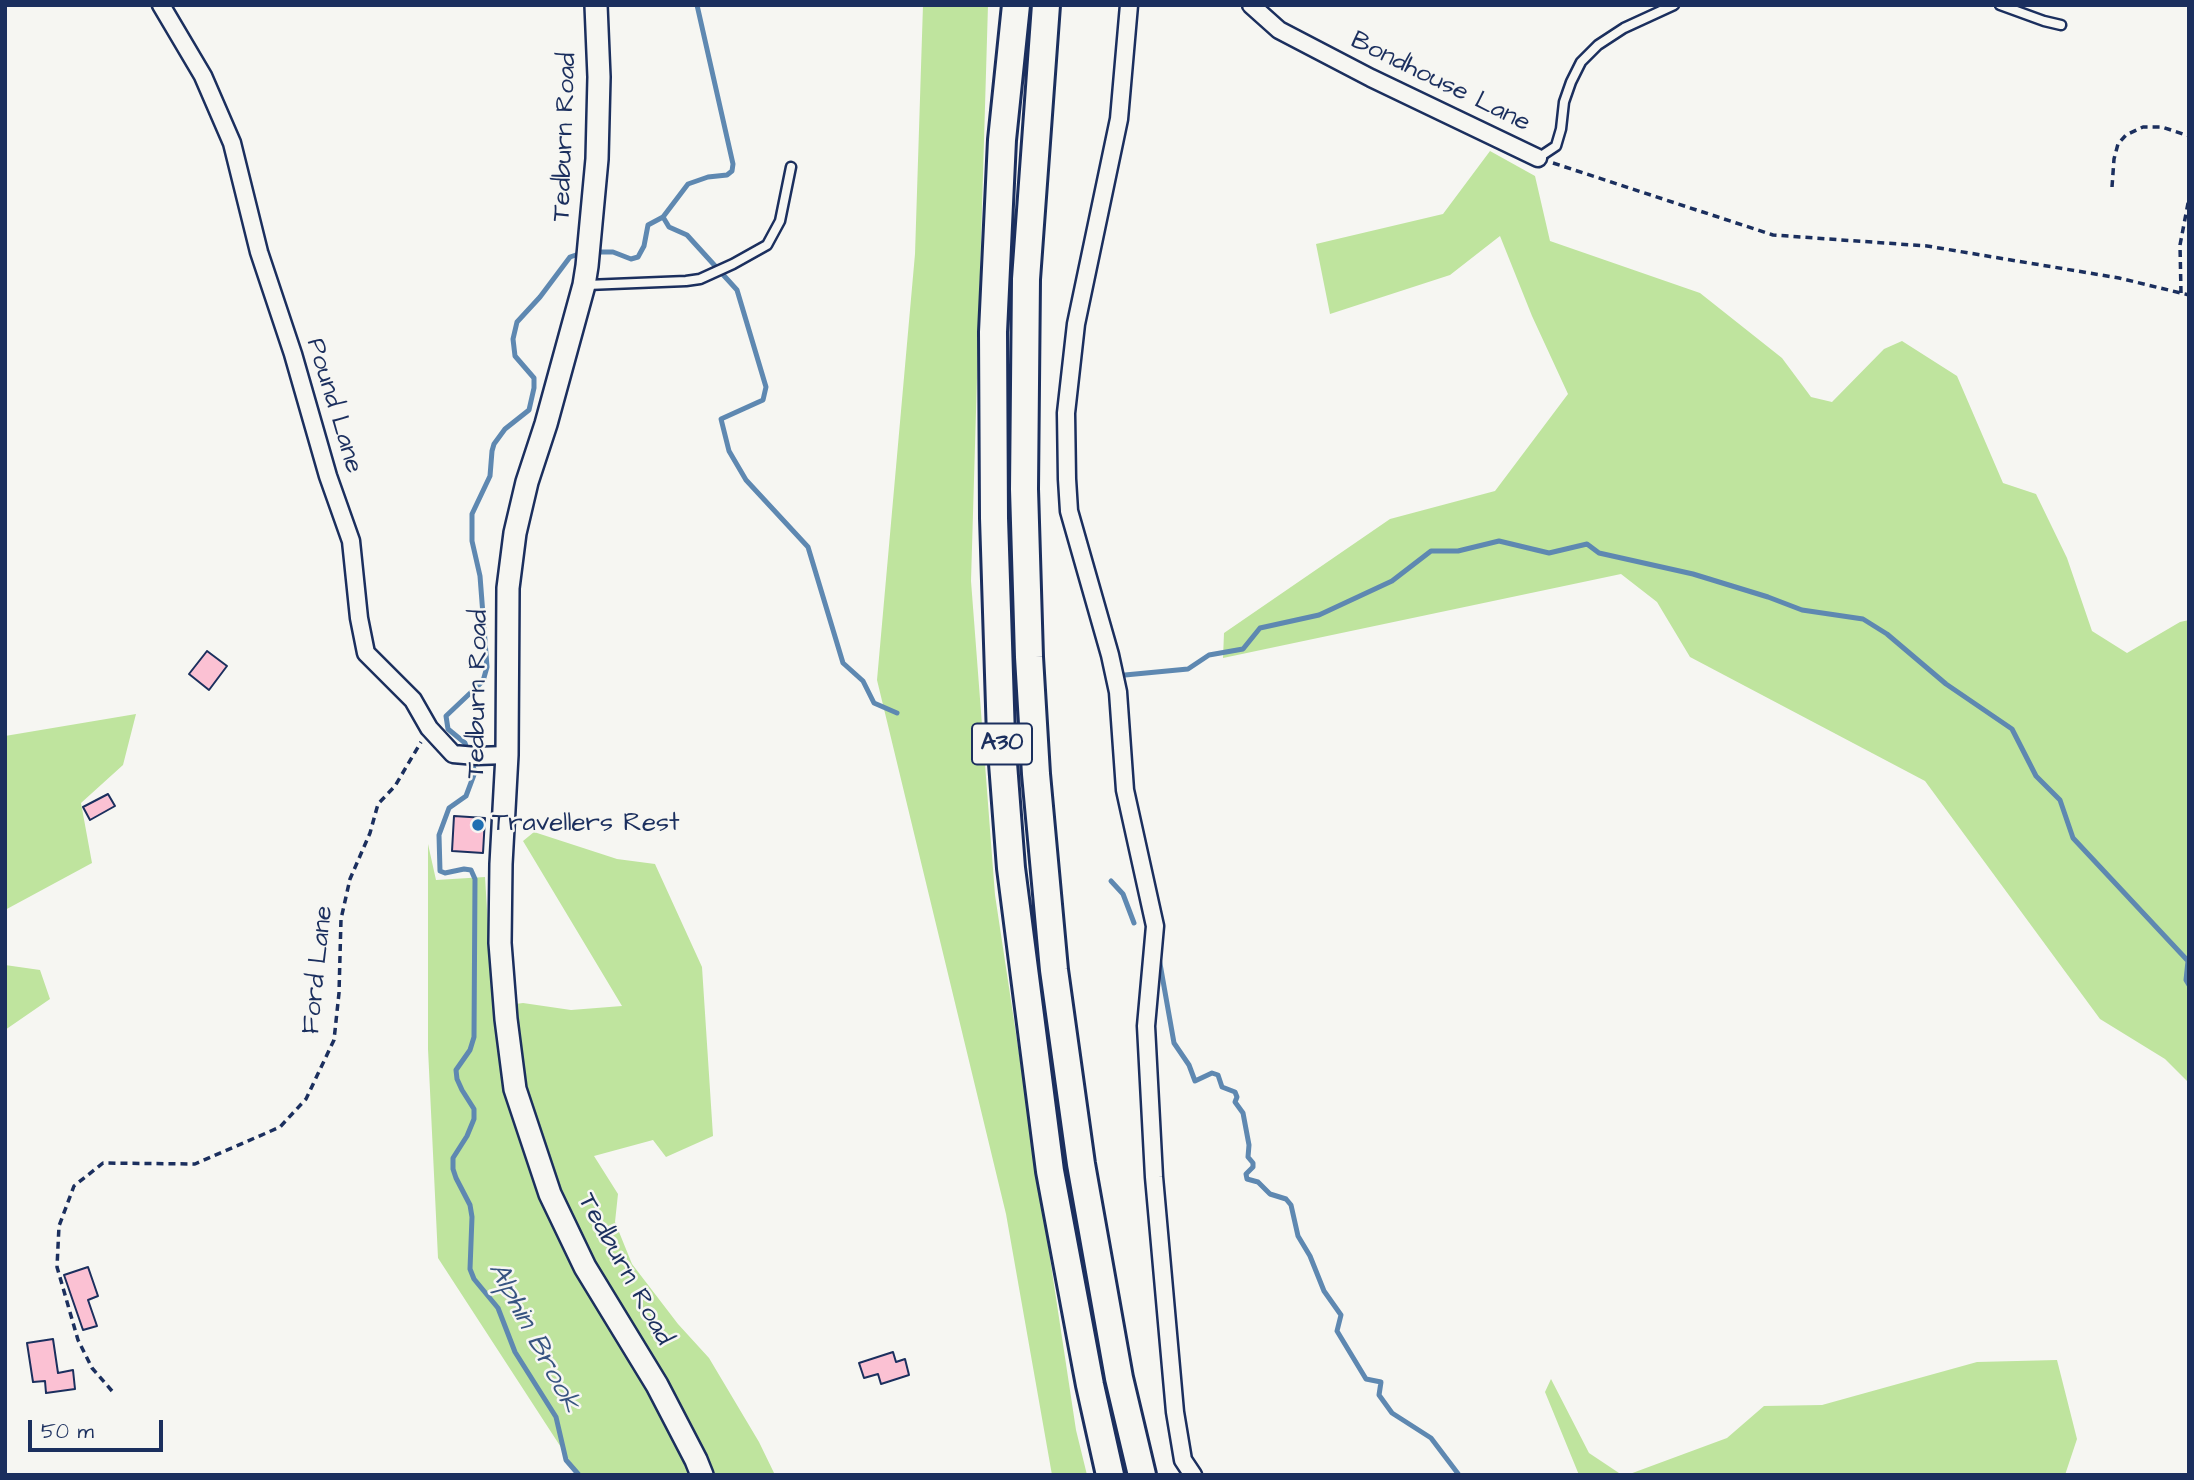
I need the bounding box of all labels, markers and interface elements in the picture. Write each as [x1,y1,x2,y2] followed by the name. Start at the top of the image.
[1345,26,1535,140] street label: Bondhouse Lane
[547,52,585,222] street label: Tedburn Road
[298,335,368,477] street label: Pound Lane
[462,609,496,779] street label: Tedburn Road
[972,724,1032,764] road number: A30
[492,809,680,841] place label: Travellers Rest
[470,817,486,833] marker: Travellers Rest
[297,904,341,1036] street label: Ford Lane
[569,1189,679,1351] street label: Tedburn Road
[479,1257,587,1419] water label: Alphin Brook
[32,1406,166,1450] scale bar
[41,1417,94,1446] text: 50 m

